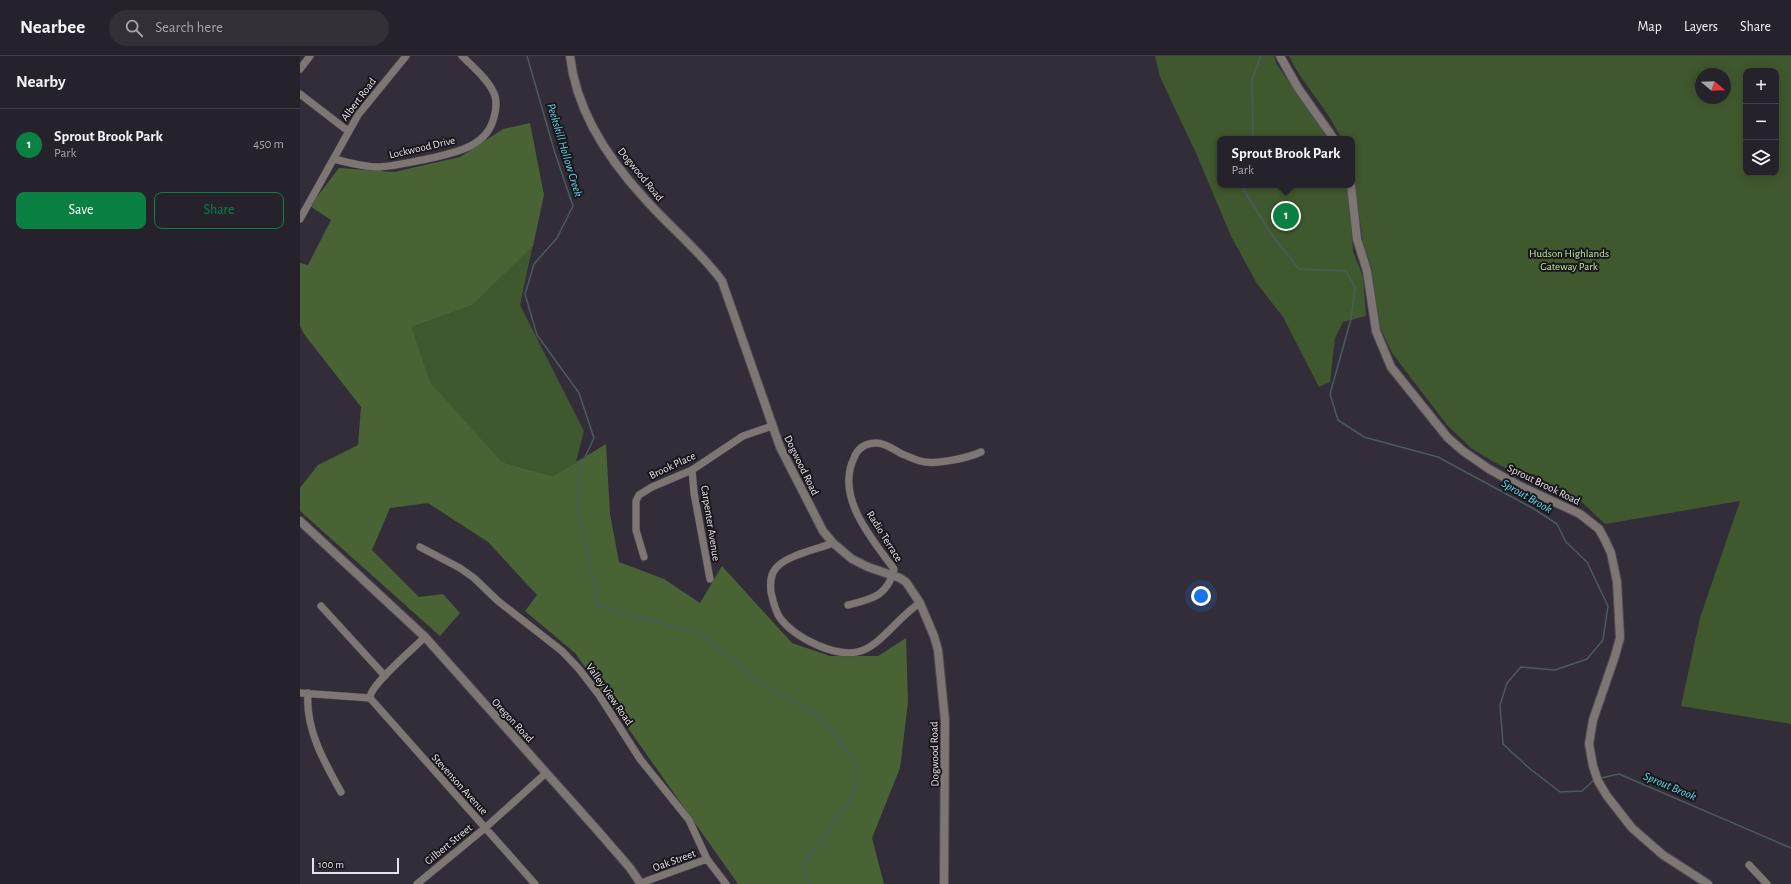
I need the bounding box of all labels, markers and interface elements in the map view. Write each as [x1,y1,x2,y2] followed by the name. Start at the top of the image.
[109,10,389,46] search box
[123,17,145,39] icon: search
[20,18,85,37] text: Nearbee
[155,20,223,35] text: Search here
[1637,20,1662,34] text: Map
[1684,20,1718,34] text: Layers
[1740,20,1771,34] text: Share
[1695,68,1731,104] north arrow
[1743,68,1779,176] map controls
[1743,68,1779,104] button: +
[16,73,66,90] text: Nearby
[339,76,378,123] street label: Albert Road
[545,102,585,199] water label: Peekskill Hollow Creek
[1743,104,1779,140] button: −
[54,129,163,144] text: Sprout Brook Park
[388,135,456,160] street label: Lockwood Drive
[1217,136,1355,188] popup
[27,138,31,151] text: 1
[253,138,284,151] text: 450 m
[1743,140,1779,176] button: layers
[616,145,666,203] street label: Dogwood Road
[1232,146,1340,161] text: Sprout Brook Park
[54,147,76,160] text: Park
[1232,164,1254,177] text: Park
[16,192,146,229] button: Save
[154,192,284,229] button: Share
[1273,201,1299,231] pin: 1
[1529,248,1609,272] park label: Hudson Highlands Gateway Park
[782,433,821,497] street label: Dogwood Road
[647,450,697,481] street label: Brook Place
[1505,461,1583,507] street label: Sprout Brook Road
[1499,476,1555,516] water label: Sprout Brook
[699,484,722,562] street label: Carpenter Avenue
[865,509,905,564] street label: Radio Terrace
[1191,586,1211,606] your location
[584,661,635,727] street label: Valley View Road
[490,696,536,745] street label: Oregon Road
[928,721,941,787] street label: Dogwood Road
[430,752,490,817] street label: Stevenson Avenue
[1641,770,1699,804] water label: Sprout Brook
[423,822,474,867] street label: Gilbert Street
[651,847,698,873] street label: Oak Street
[312,856,399,875] scale bar
[318,859,344,870] text: 100 m

